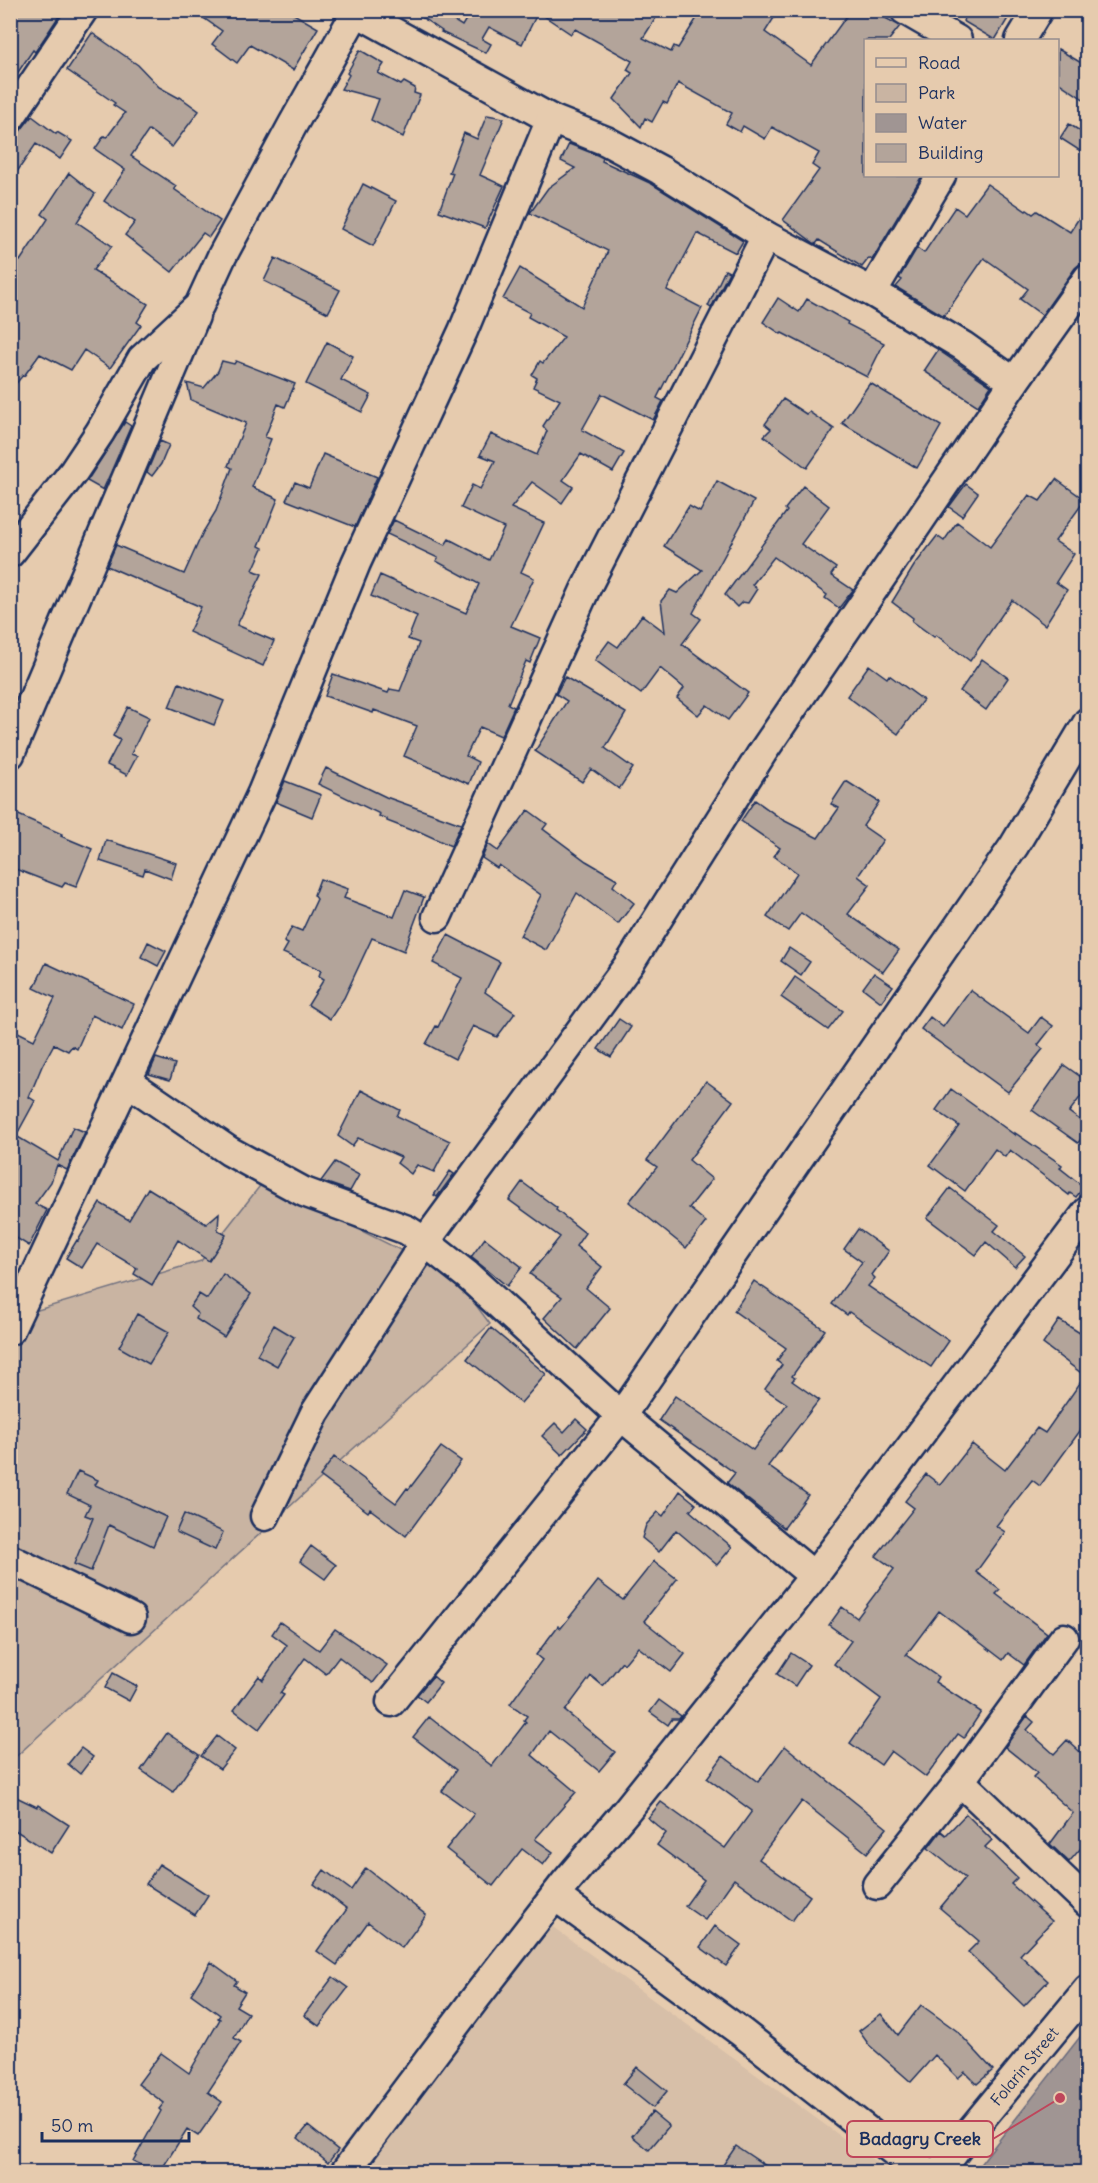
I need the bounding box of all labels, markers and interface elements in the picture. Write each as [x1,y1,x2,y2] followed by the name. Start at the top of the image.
[864,39,1059,177] legend
[918,51,961,74] text: Road
[918,81,955,104] text: Park
[918,111,968,134] text: Water
[918,141,983,164] text: Building
[986,2022,1063,2109] street label: Folarin Street
[42,2105,189,2143] scale bar
[51,2114,93,2137] text: 50 m
[847,2121,993,2157] callout: Badagry Creek
[859,2127,981,2150] text: Badagry Creek

